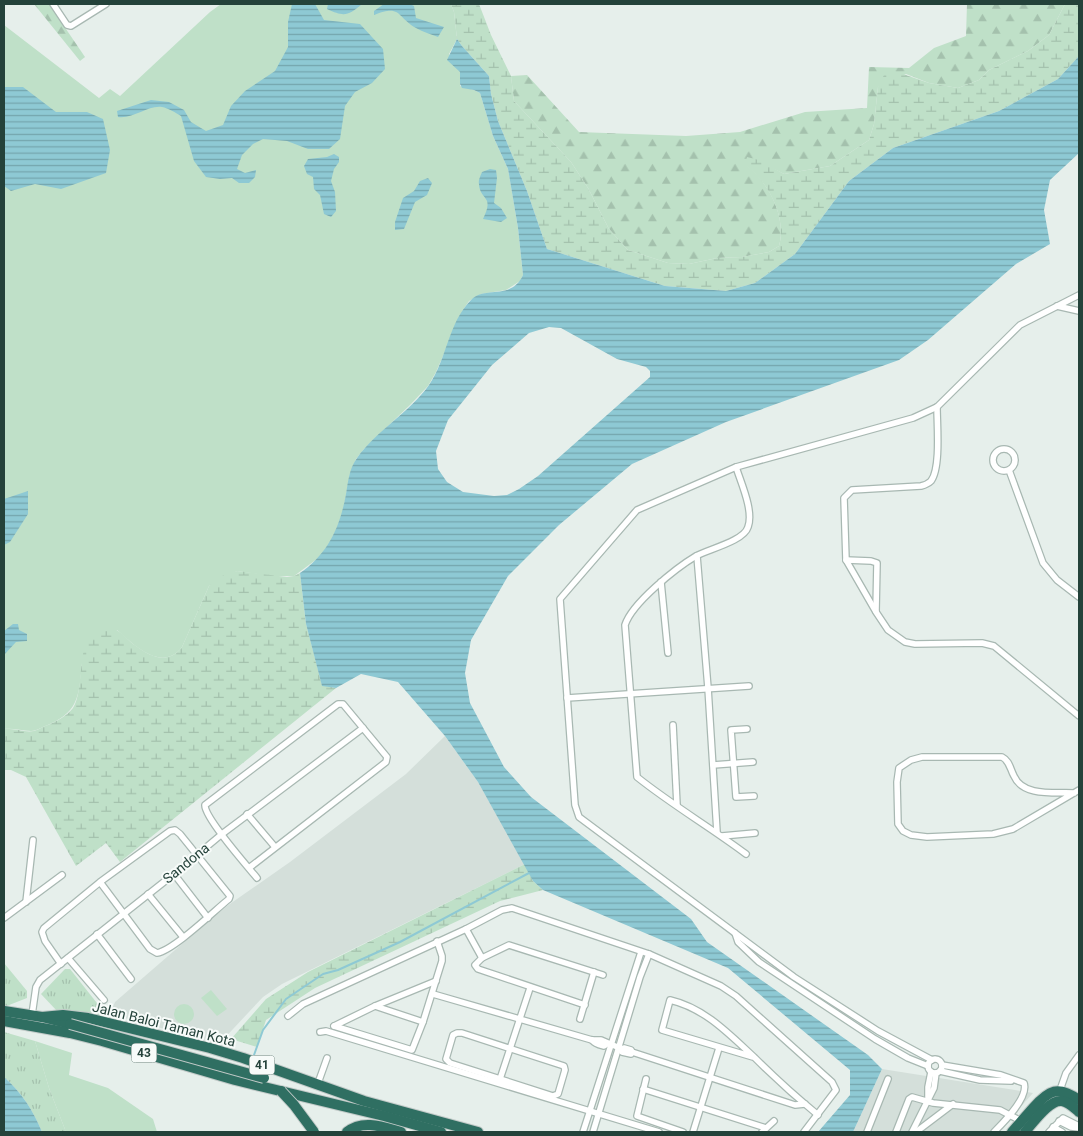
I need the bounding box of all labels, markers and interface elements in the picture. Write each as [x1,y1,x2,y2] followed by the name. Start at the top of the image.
[160,840,212,886] street label: Sandona
[91,998,237,1050] street label: Jalan Baloi Taman Kota
[132,1044,156,1062] road number: 43
[250,1056,274,1074] road number: 41

